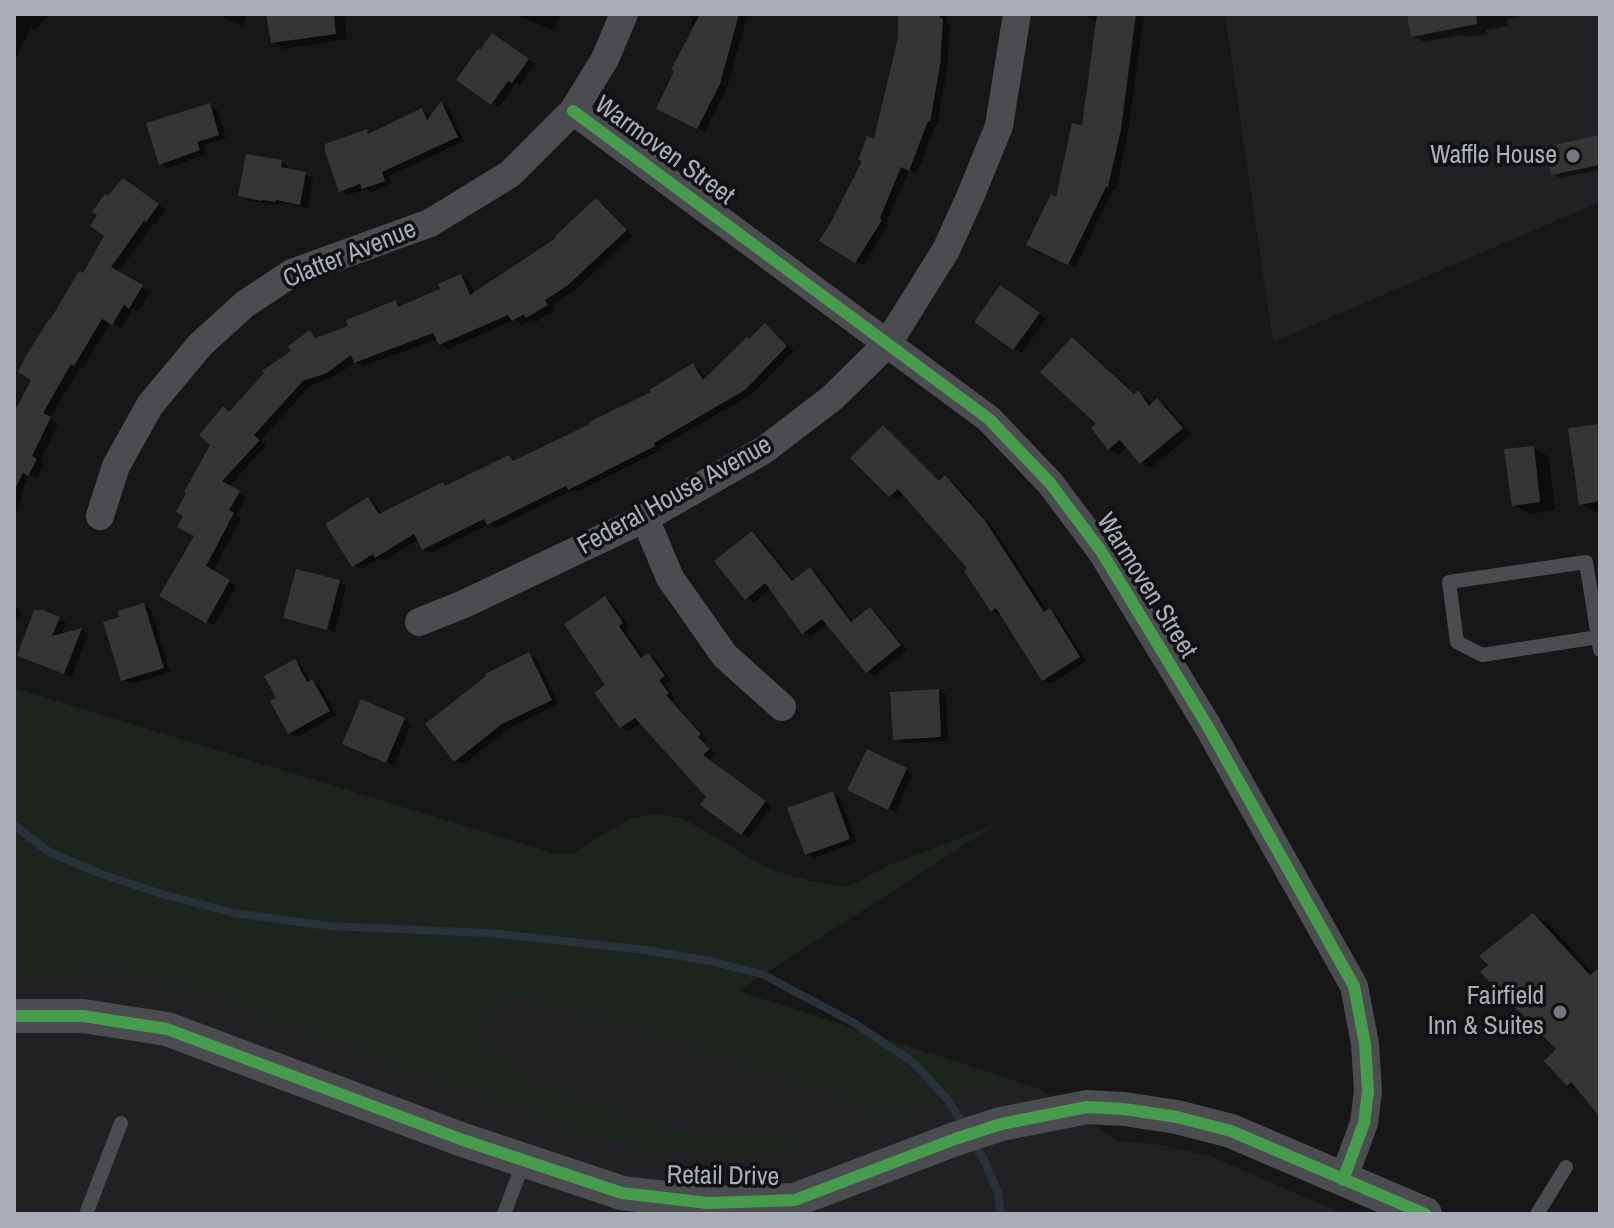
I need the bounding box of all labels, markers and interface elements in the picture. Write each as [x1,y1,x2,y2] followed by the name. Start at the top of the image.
[588,90,740,212] street label: Warmoven Street
[1430,140,1557,172] place label: Waffle House
[1564,147,1582,165] marker: Waffle House
[279,214,421,296] street label: Clatter Avenue
[573,430,777,562] street label: Federal House Avenue
[1089,508,1203,664] street label: Warmoven Street
[1428,981,1544,1042] place label: Fairfield Inn & Suites
[1551,1003,1569,1021] marker: Fairfield Inn & Suites
[666,1160,780,1194] street label: Retail Drive

